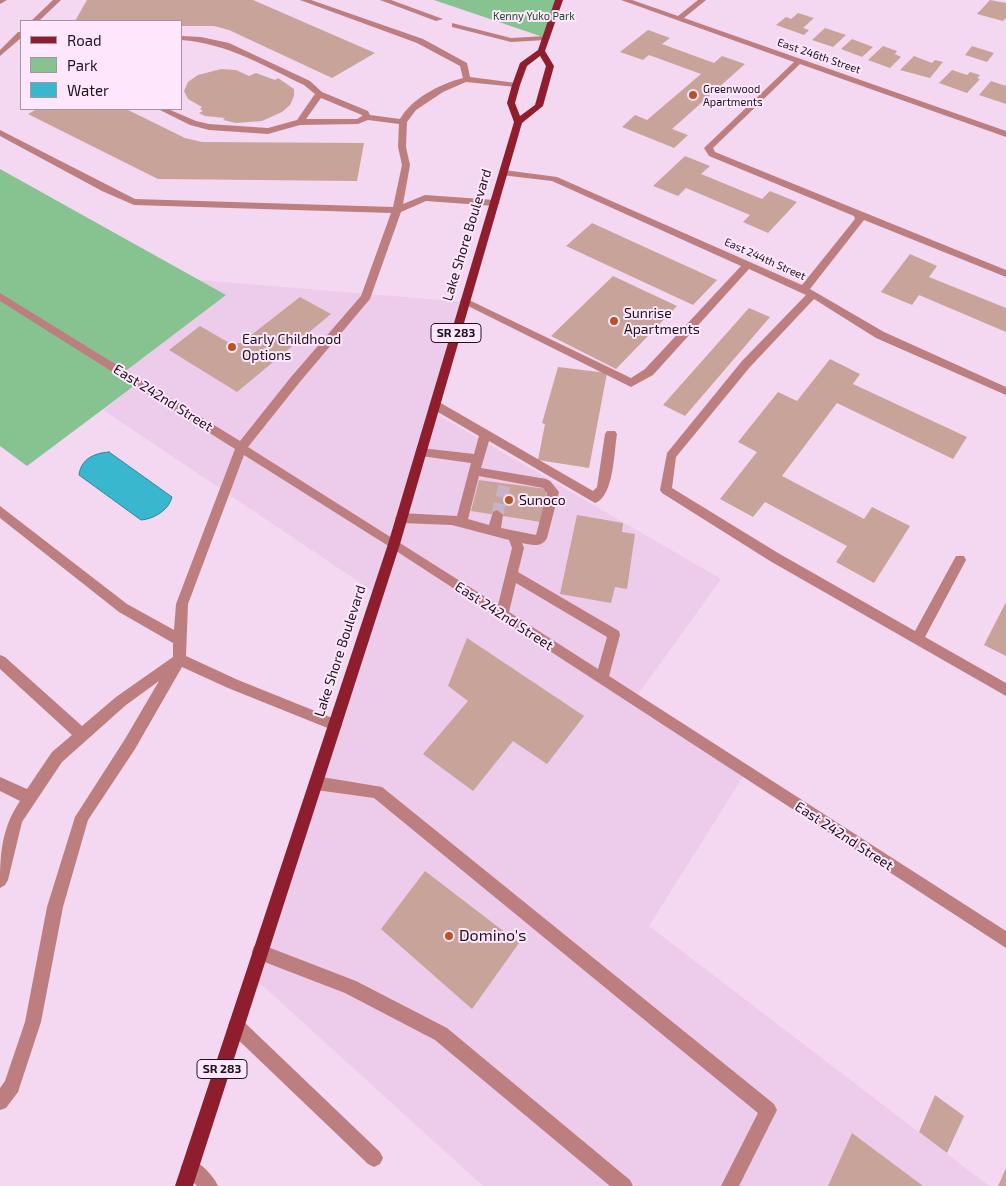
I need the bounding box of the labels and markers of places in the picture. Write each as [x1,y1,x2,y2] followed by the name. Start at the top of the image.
[703,82,763,108] place label: Greenwood Apartments
[687,89,699,101] marker: Greenwood Apartments
[624,305,700,338] place label: Sunrise Apartments
[608,315,620,327] marker: Sunrise Apartments
[242,331,341,364] place label: Early Childhood Options
[226,341,238,353] marker: Early Childhood Options
[519,492,566,508] place label: Sunoco
[503,494,515,506] marker: Sunoco
[459,926,526,946] place label: Domino's
[443,930,455,942] marker: Domino's

